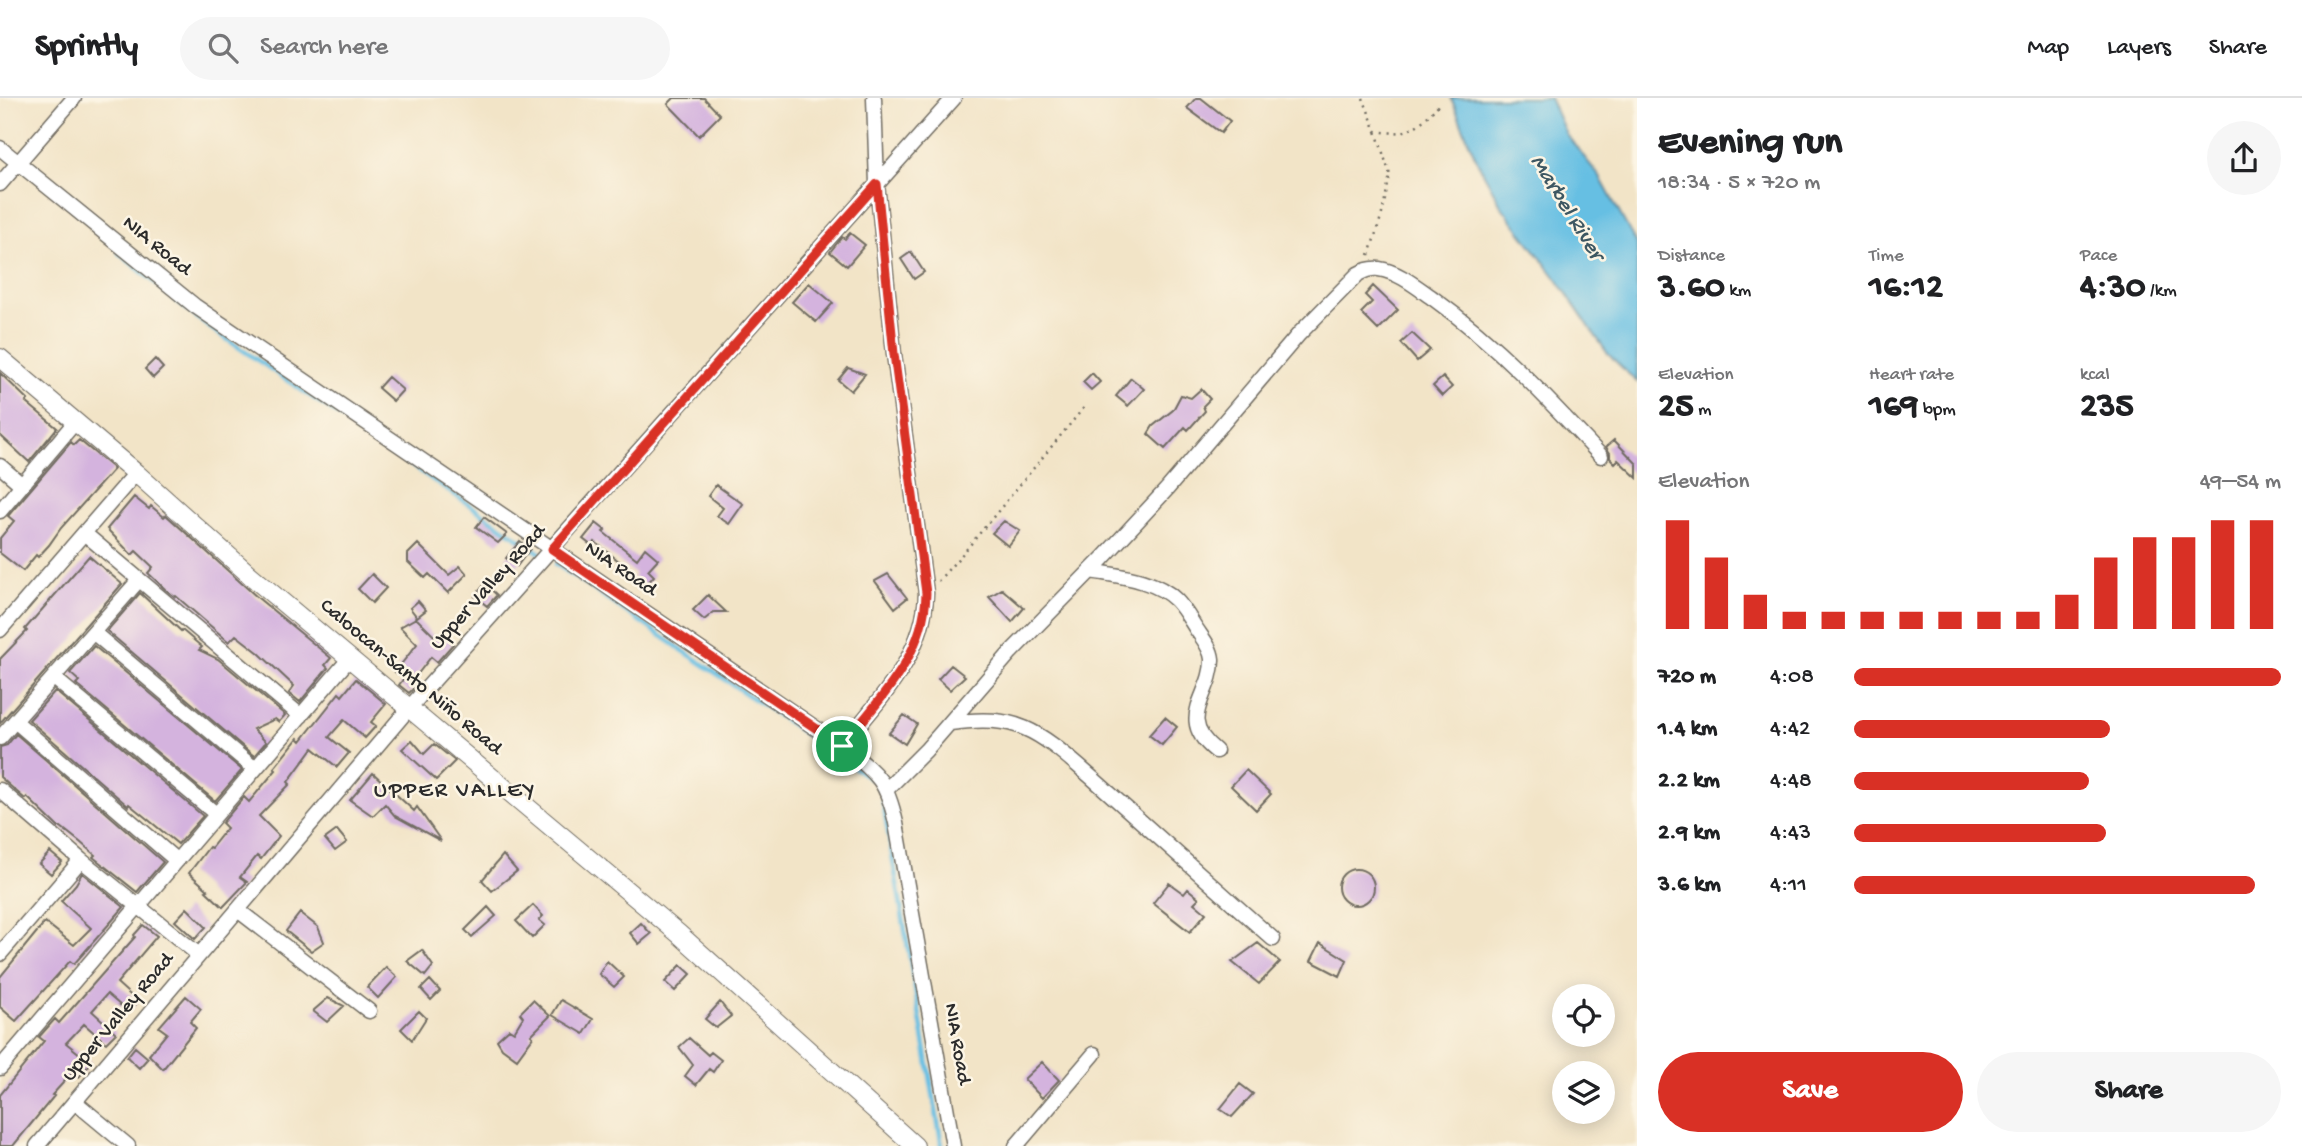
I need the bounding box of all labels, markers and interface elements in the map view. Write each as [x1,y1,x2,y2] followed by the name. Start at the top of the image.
[180,17,670,80] search box
[35,29,138,67] text: Sprintly
[204,29,242,67] icon: search
[260,33,388,64] text: Search here
[2027,34,2069,63] text: Map
[2107,34,2171,63] text: Layers
[2209,34,2267,63] text: Share
[2207,121,2281,195] button: share
[1658,122,1842,166] text: Evening run
[1523,151,1611,270] water label: Marbel River
[1658,170,1820,197] text: 18:34 · 5 × 720 m
[116,211,197,284] street label: NIA Road
[1658,245,1725,268] text: Distance
[1869,245,1904,268] text: Time
[2080,245,2117,268] text: Pace
[1658,268,1725,309] text: 3.60
[1869,268,1943,309] text: 16:12
[2080,268,2146,309] text: 4:30
[1725,280,1751,303] text: km
[2146,280,2177,303] text: /km
[1658,364,1734,387] text: Elevation
[1869,364,1954,387] text: Heart rate
[2080,364,2110,387] text: kcal
[1658,387,1694,428] text: 25
[1869,387,1918,428] text: 169
[2080,387,2134,428] text: 235
[1694,399,1712,422] text: m
[1918,399,1956,422] text: bpm
[1658,469,1749,496] text: Elevation
[2200,469,2281,496] text: 49–54 m
[426,519,553,656] street label: Upper Valley Road
[579,537,662,604] street label: NIA Road
[314,594,508,763] street label: Caloocan-Santo Niño Road
[1658,664,1716,691] text: 720 m
[1770,664,1814,691] text: 4:08
[812,716,872,776] pin
[1658,716,1717,743] text: 1.4 km
[1770,716,1810,743] text: 4:42
[823,727,861,765] icon: arrive
[1658,768,1720,795] text: 2.2 km
[1770,768,1812,795] text: 4:48
[374,778,536,805] district label: UPPER VALLEY
[1658,820,1720,847] text: 2.9 km
[1770,820,1811,847] text: 4:43
[1658,872,1721,899] text: 3.6 km
[1770,872,1807,899] text: 4:11
[58,947,181,1088] street label: Upper Valley Road
[1552,984,1615,1124] map controls
[1552,984,1615,1047] button: locate
[937,1001,976,1088] street label: NIA Road
[1658,1052,1963,1132] button: Save
[1977,1052,2281,1132] button: Share
[1552,1061,1615,1124] button: layers

